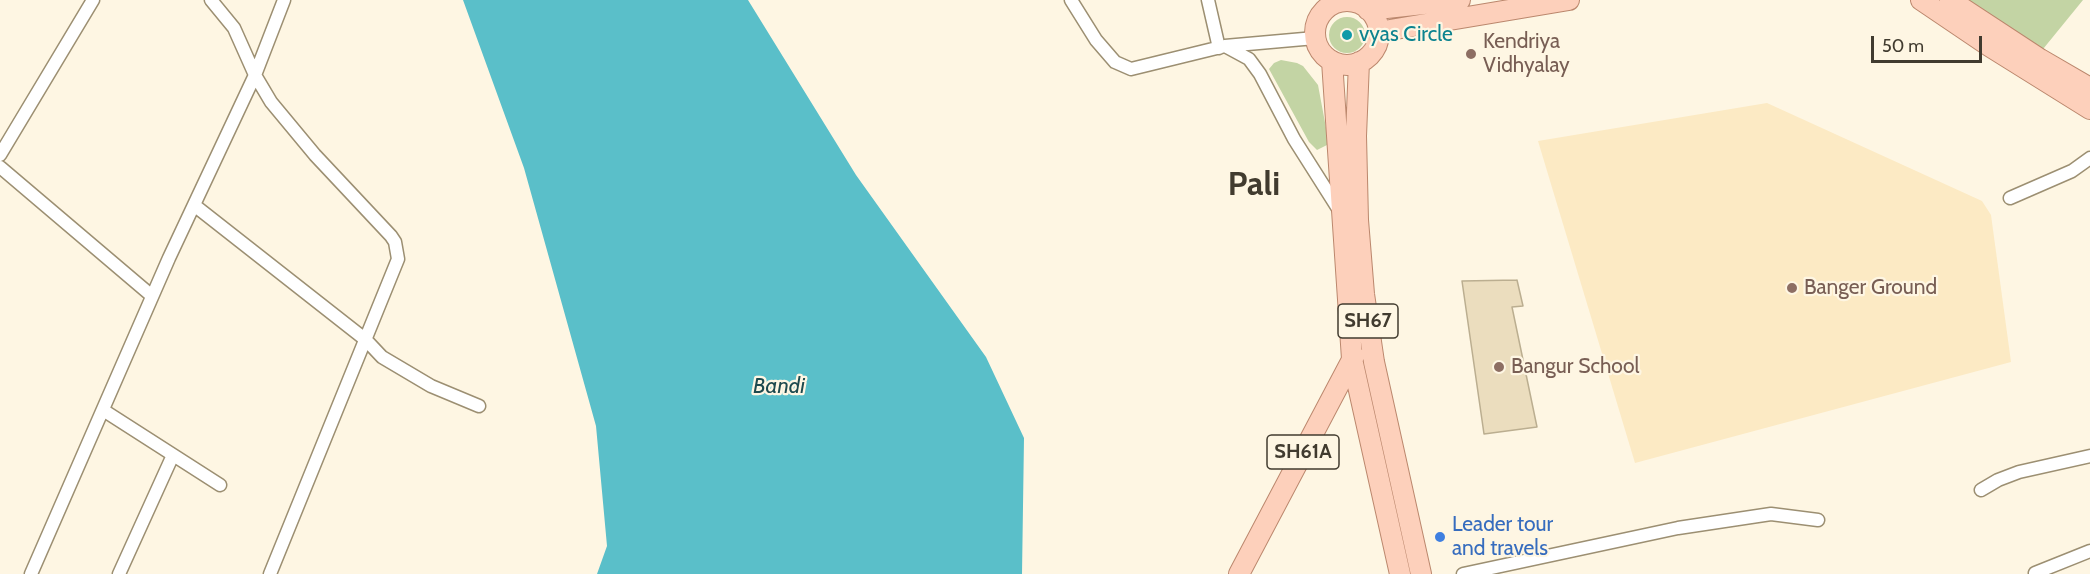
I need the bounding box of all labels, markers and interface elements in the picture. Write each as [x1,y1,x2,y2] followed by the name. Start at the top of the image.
[1359,22,1453,48] place label: vyas Circle
[1874,24,1985,62] scale bar
[1340,28,1354,42] marker: vyas Circle
[1483,29,1570,79] place label: Kendriya Vidhyalay
[1882,35,1924,57] text: 50 m
[1464,47,1478,61] marker: Kendriya Vidhyalay
[1228,165,1280,205] district label: Pali
[1804,275,1937,301] place label: Banger Ground
[1785,281,1799,295] marker: Banger Ground
[1338,304,1398,338] road number: SH67
[1511,354,1639,380] place label: Bangur School
[1492,360,1506,374] marker: Bangur School
[753,374,805,400] water label: Bandi
[1267,435,1339,469] road number: SH61A
[1452,512,1553,562] place label: Leader tour and travels
[1433,530,1447,544] marker: Leader tour and travels

